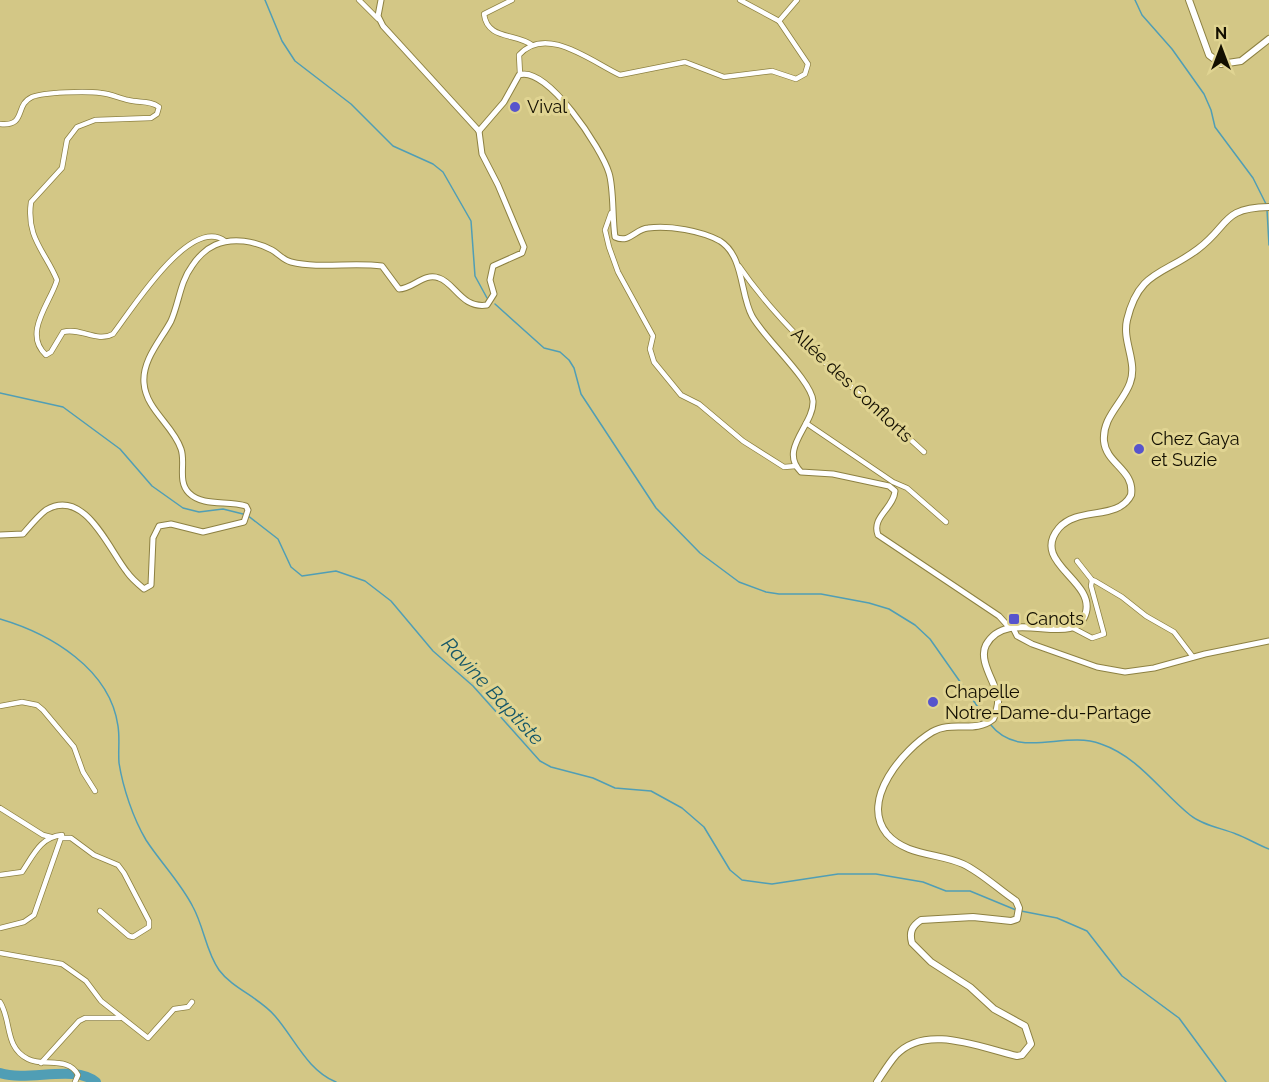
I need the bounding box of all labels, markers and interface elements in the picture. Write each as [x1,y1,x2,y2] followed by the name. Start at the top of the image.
[1191,18,1251,78] north arrow
[1215,24,1227,43] text: N
[527,96,567,117] place label: Vival
[508,100,522,114] marker: Vival
[787,323,918,447] street label: Allée des Conflorts
[1151,428,1239,470] place label: Chez Gaya et Suzie
[1132,442,1146,456] marker: Chez Gaya et Suzie
[1026,608,1084,629] place label: Canots
[1007,612,1021,626] marker: Canots
[437,632,549,750] water label: Ravine Baptiste
[945,681,1152,723] place label: Chapelle Notre-Dame-du-Partage
[926,695,940,709] marker: Chapelle Notre-Dame-du-Partage

